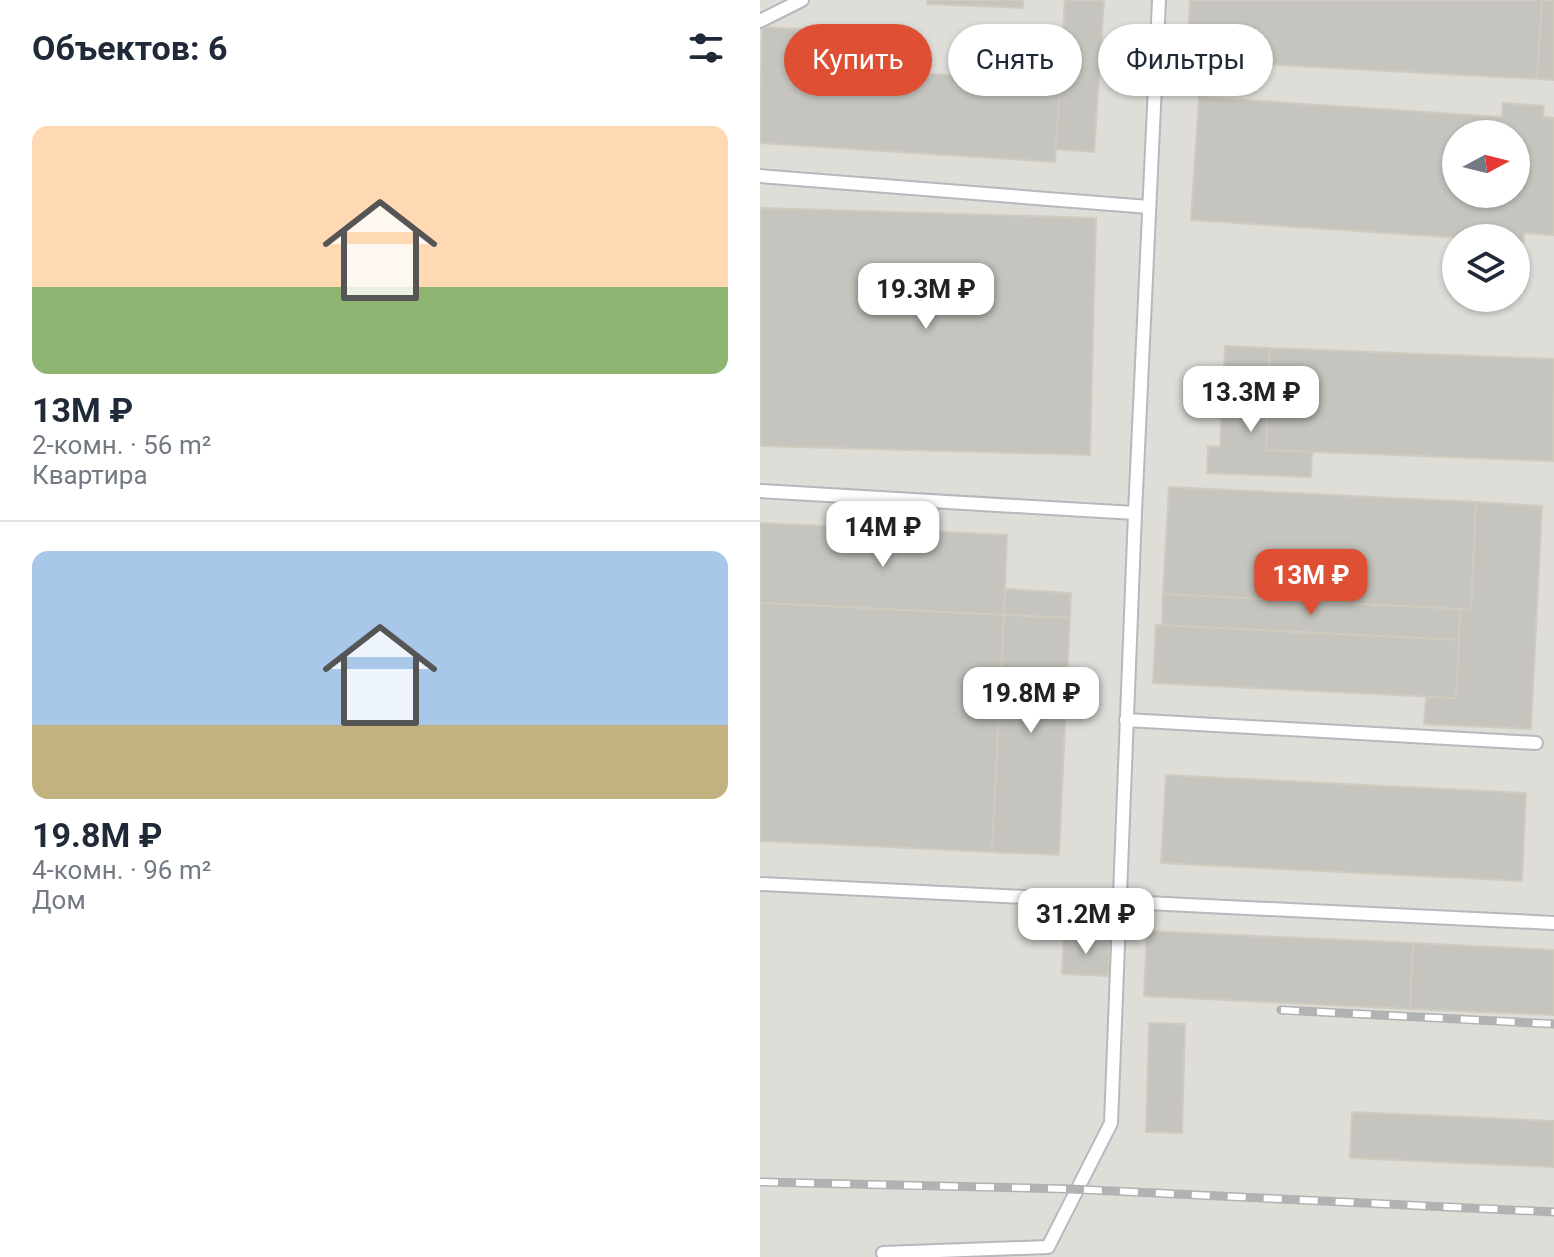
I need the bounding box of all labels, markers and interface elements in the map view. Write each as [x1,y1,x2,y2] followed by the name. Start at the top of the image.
[784,24,932,96] chip: Купить
[948,24,1082,96] chip: Снять
[1098,24,1273,96] chip: Фильтры
[684,26,728,70] icon: filters
[32,28,227,68] text: Объектов: 6
[1442,120,1530,208] north arrow
[1442,120,1530,312] map controls
[308,178,452,322] icon: home
[1442,224,1530,312] button: layers
[852,263,1000,331] pin: 19.3M ₽
[876,274,976,304] text: 19.3M ₽
[1177,366,1325,434] pin: 13.3M ₽
[1201,377,1301,407] text: 13.3M ₽
[32,390,133,430] text: 13M ₽
[32,430,211,460] text: 2-комн. · 56 m²
[32,460,148,490] text: Квартира
[827,501,939,569] pin: 14M ₽
[844,512,922,542] text: 14M ₽
[1255,549,1367,617] pin: 13M ₽
[1272,560,1350,590] text: 13M ₽
[308,603,452,747] icon: home
[957,667,1105,735] pin: 19.8M ₽
[981,678,1081,708] text: 19.8M ₽
[32,815,163,855] text: 19.8M ₽
[32,855,211,885] text: 4-комн. · 96 m²
[32,885,86,915] text: Дом
[1012,888,1160,956] pin: 31.2M ₽
[1036,899,1136,929] text: 31.2M ₽

